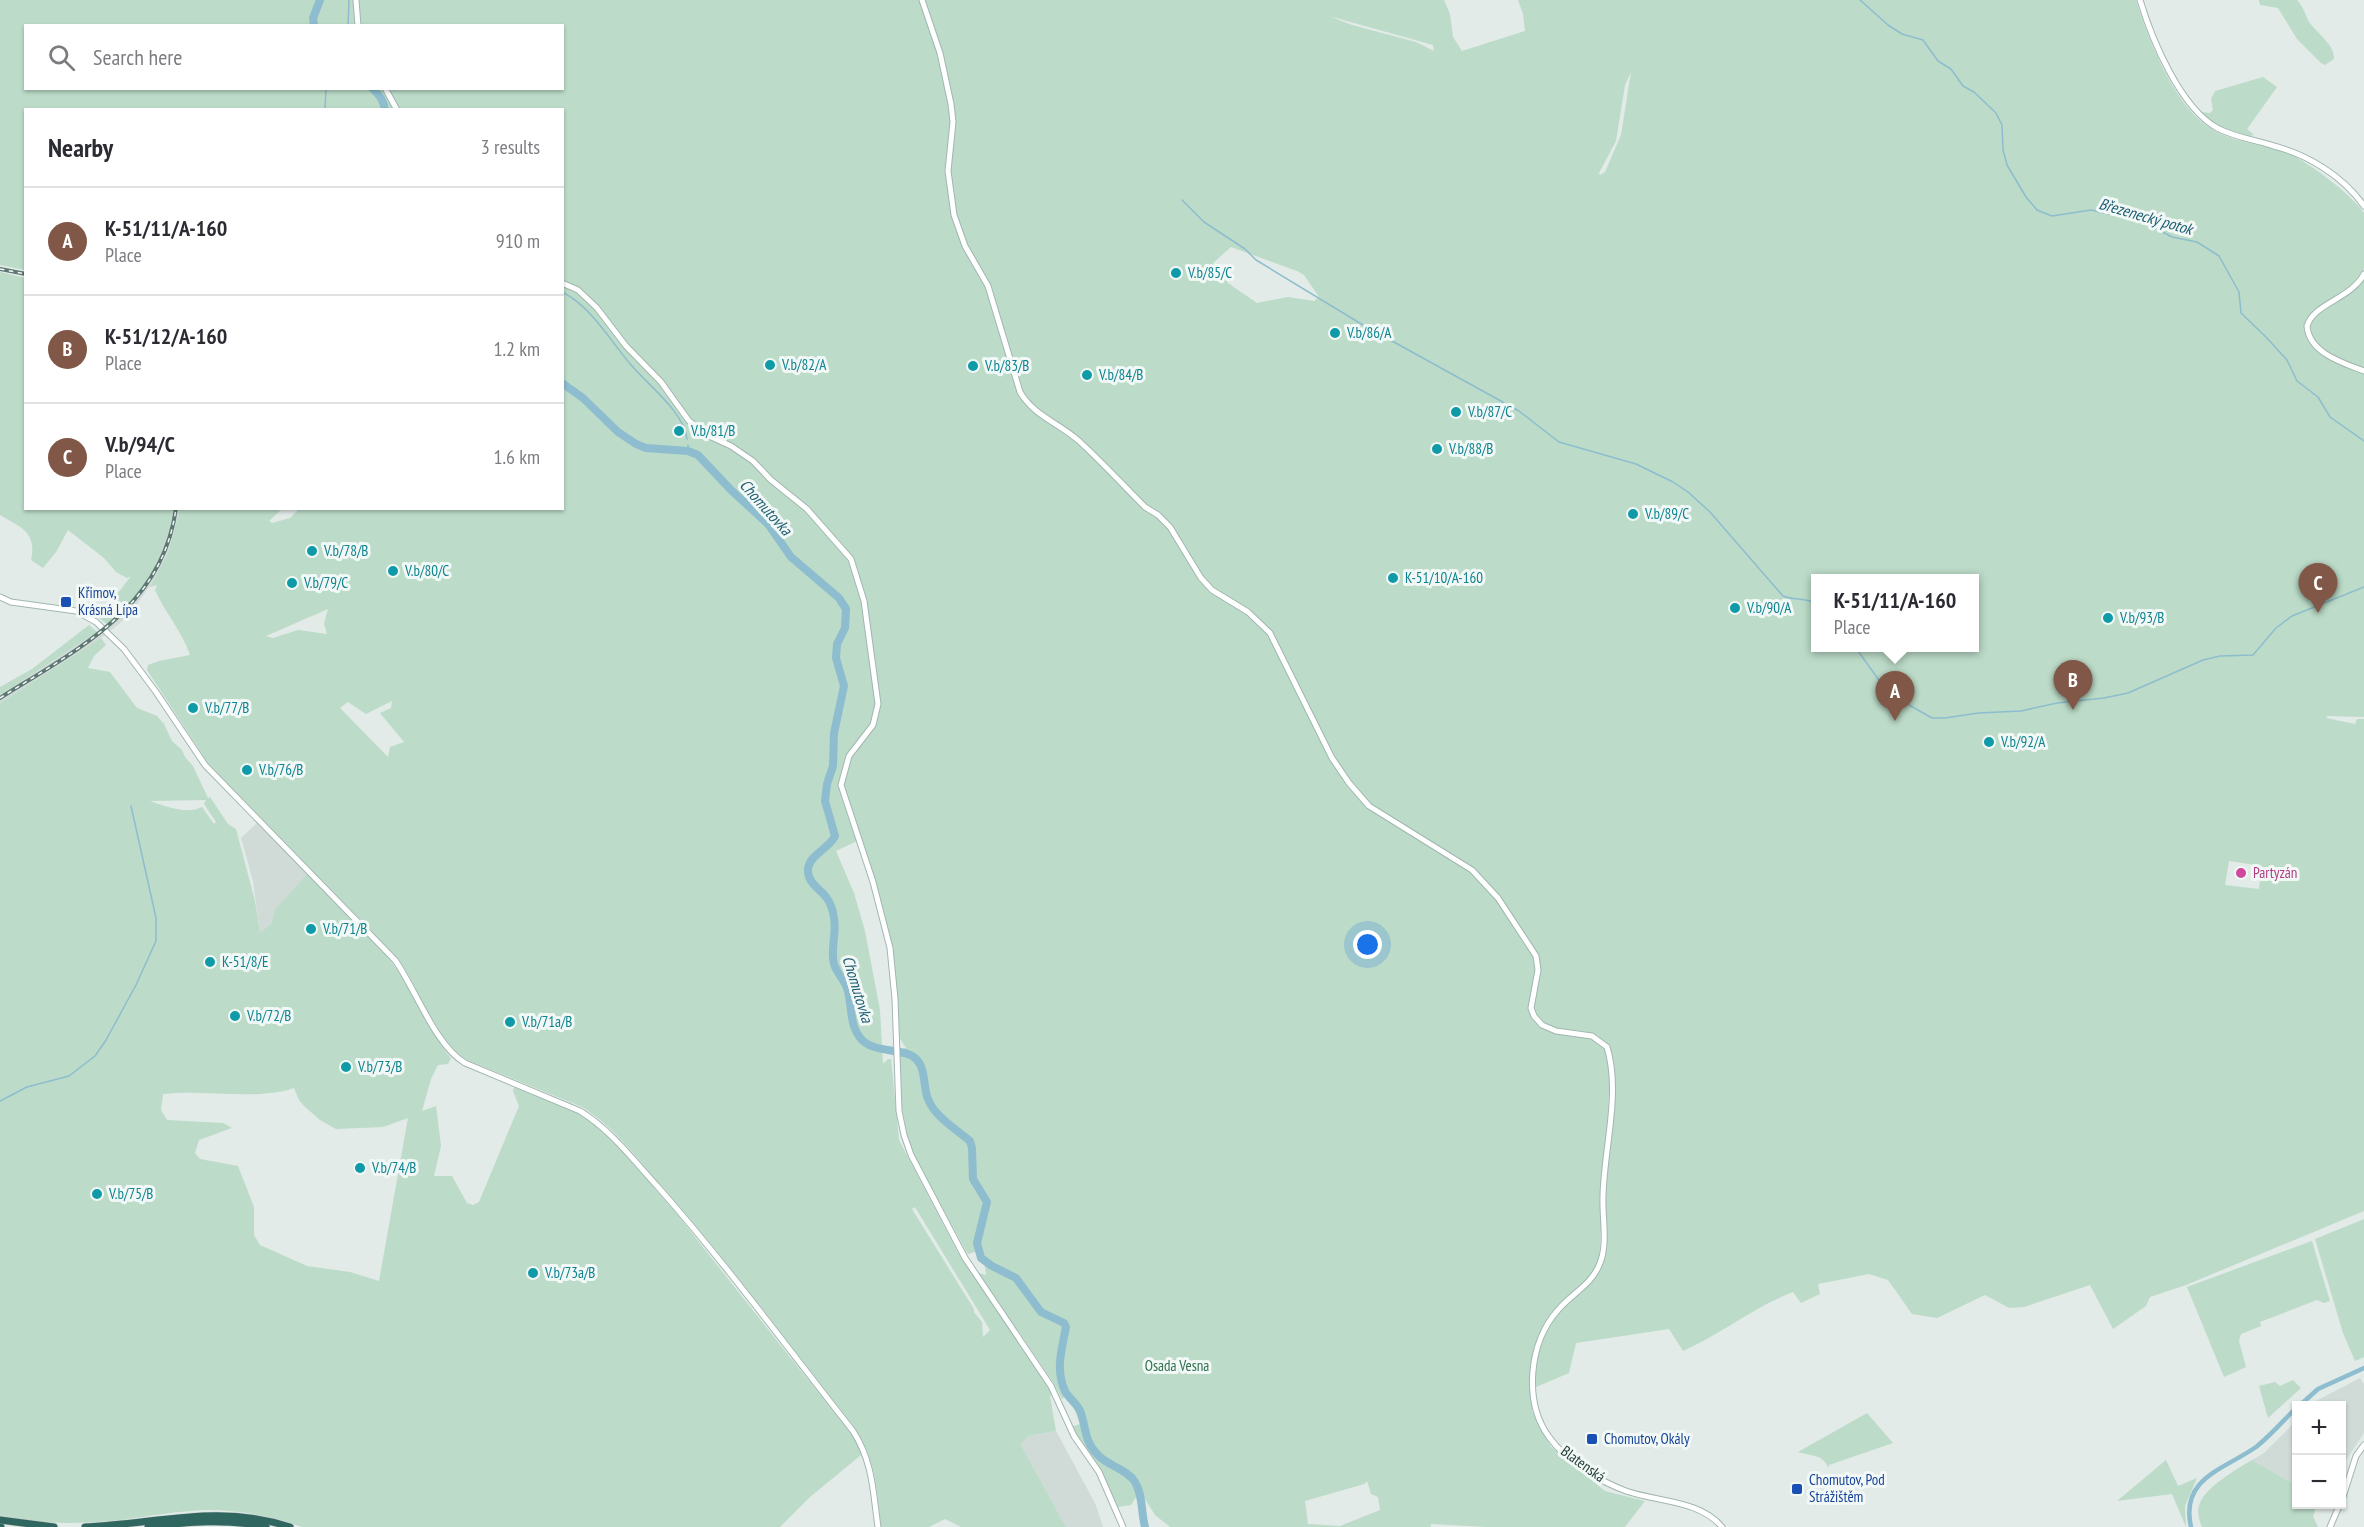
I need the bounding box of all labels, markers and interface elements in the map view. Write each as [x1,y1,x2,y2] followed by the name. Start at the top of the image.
[24,24,564,90] search box
[45,41,78,74] icon: search
[93,43,182,71] text: Search here
[48,131,113,164] text: Nearby
[481,134,540,160] text: 3 results
[2097,193,2197,239] water label: Březenecký potok
[105,214,227,242] text: K-51/11/A-160
[62,228,73,254] text: A
[496,228,540,254] text: 910 m
[105,242,142,268] text: Place
[1187,263,1232,282] place label: V.b/85/C
[1169,266,1183,280] marker: V.b/85/C
[105,322,227,350] text: K-51/12/A-160
[1346,323,1392,342] place label: V.b/86/A
[1328,326,1342,340] marker: V.b/86/A
[63,336,72,362] text: B
[493,336,540,362] text: 1.2 km
[105,350,142,376] text: Place
[781,355,827,374] place label: V.b/82/A
[984,356,1029,375] place label: V.b/83/B
[763,358,777,372] marker: V.b/82/A
[966,359,980,373] marker: V.b/83/B
[1098,365,1143,384] place label: V.b/84/B
[1080,368,1094,382] marker: V.b/84/B
[1467,402,1512,421] place label: V.b/87/C
[1449,405,1463,419] marker: V.b/87/C
[690,421,735,440] place label: V.b/81/B
[672,424,686,438] marker: V.b/81/B
[105,430,175,458] text: V.b/94/C
[1448,439,1493,458] place label: V.b/88/B
[1430,442,1444,456] marker: V.b/88/B
[63,444,72,470] text: C
[493,444,540,470] text: 1.6 km
[105,458,142,484] text: Place
[736,475,797,540] water label: Chomutovka
[1644,504,1689,523] place label: V.b/89/C
[1626,507,1640,521] marker: V.b/89/C
[323,541,368,560] place label: V.b/78/B
[305,544,319,558] marker: V.b/78/B
[404,561,449,580] place label: V.b/80/C
[386,564,400,578] marker: V.b/80/C
[2298,564,2338,613] pin: C
[1405,568,1483,587] place label: K-51/10/A-160
[1386,571,1400,585] marker: K-51/10/A-160
[303,573,348,592] place label: V.b/79/C
[1811,574,1979,652] popup
[285,576,299,590] marker: V.b/79/C
[78,583,138,619] place label: Křimov, Krásná Lípa
[1834,586,1956,614] text: K-51/11/A-160
[59,595,73,609] marker: Křimov, Krásná Lípa
[1746,598,1792,617] place label: V.b/90/A
[1728,601,1742,615] marker: V.b/90/A
[2119,608,2164,627] place label: V.b/93/B
[2101,611,2115,625] marker: V.b/93/B
[1834,614,1871,640] text: Place
[2054,660,2092,710] pin: B
[1876,672,1914,721] pin: A
[204,698,249,717] place label: V.b/77/B
[186,701,200,715] marker: V.b/77/B
[2000,732,2046,751] place label: V.b/92/A
[1982,735,1996,749] marker: V.b/92/A
[258,760,303,779] place label: V.b/76/B
[240,763,254,777] marker: V.b/76/B
[2253,863,2297,882] place label: Partyzán
[2234,866,2248,880] marker: Partyzán
[322,919,367,938] place label: V.b/71/B
[304,922,318,936] marker: V.b/71/B
[1353,930,1382,959] your location
[222,952,268,971] place label: K-51/8/E
[838,953,878,1026] water label: Chomutovka
[203,955,217,969] marker: K-51/8/E
[246,1006,291,1025] place label: V.b/72/B
[228,1009,242,1023] marker: V.b/72/B
[521,1012,572,1031] place label: V.b/71a/B
[503,1015,517,1029] marker: V.b/71a/B
[357,1057,402,1076] place label: V.b/73/B
[339,1060,353,1074] marker: V.b/73/B
[371,1158,416,1177] place label: V.b/74/B
[353,1161,367,1175] marker: V.b/74/B
[108,1184,153,1203] place label: V.b/75/B
[90,1187,104,1201] marker: V.b/75/B
[544,1263,595,1282] place label: V.b/73a/B
[526,1266,540,1280] marker: V.b/73a/B
[1145,1356,1209,1375] park label: Osada Vesna
[2292,1401,2346,1509] map controls
[2292,1401,2346,1455] button: +
[1604,1429,1690,1448] place label: Chomutov, Okály
[1585,1432,1599,1446] marker: Chomutov, Okály
[1557,1441,1609,1486] street label: Blatenská
[2292,1455,2346,1509] button: −
[1809,1470,1885,1506] place label: Chomutov, Pod Strážištěm
[1790,1482,1804,1496] marker: Chomutov, Pod Strážištěm

